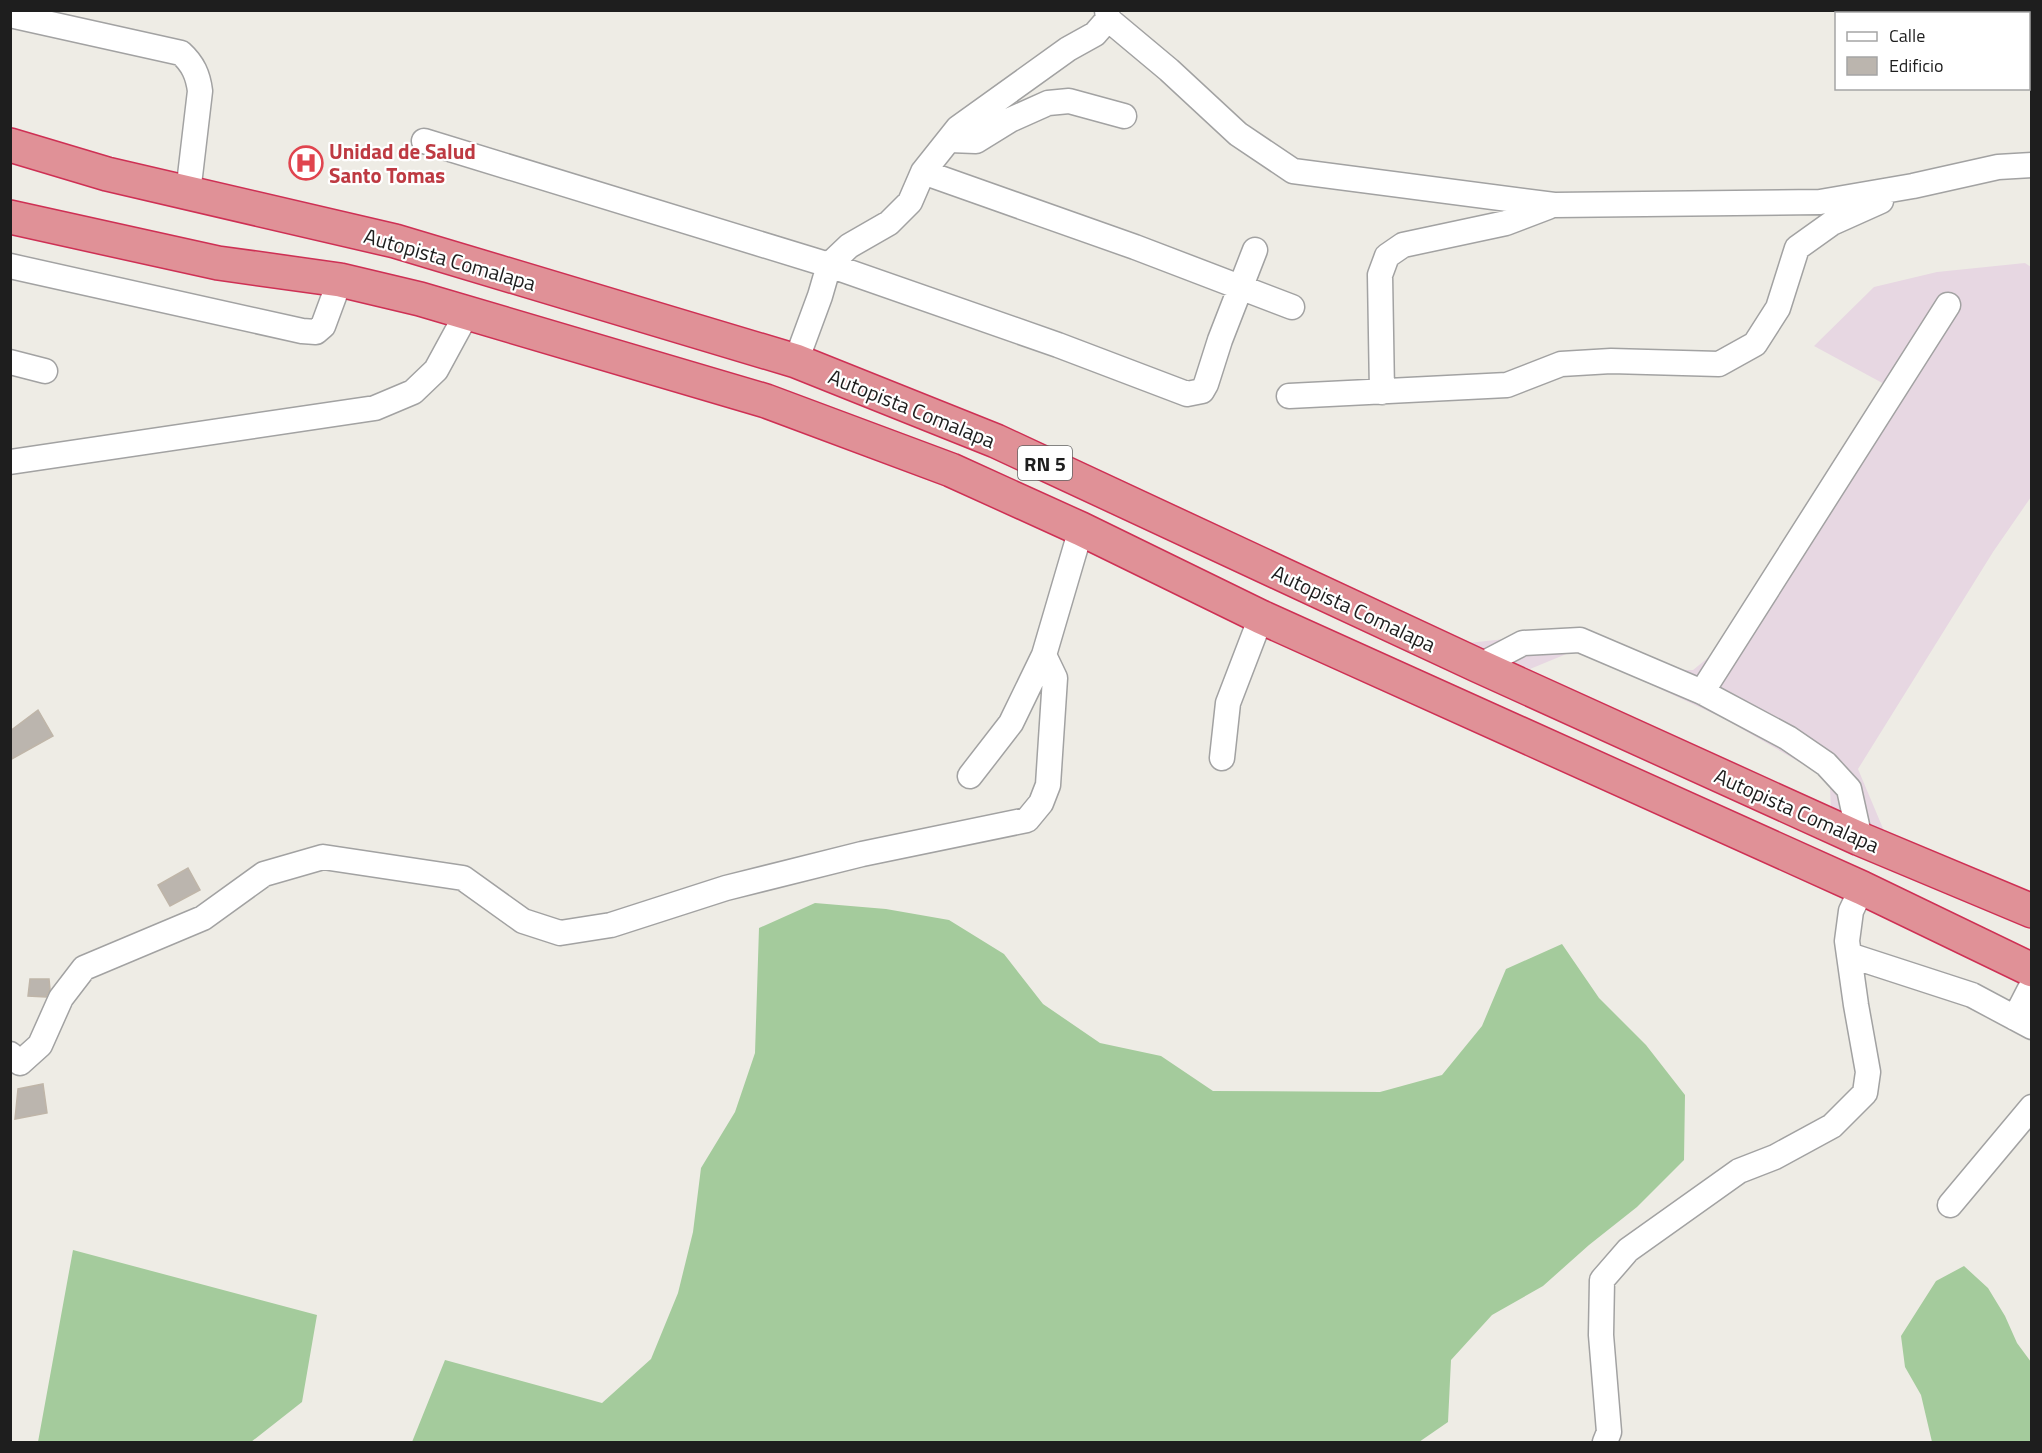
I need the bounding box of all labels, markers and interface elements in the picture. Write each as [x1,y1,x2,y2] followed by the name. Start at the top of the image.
[1835,12,2030,90] legend
[1889,22,1925,49] text: Calle
[1889,52,1943,79] text: Edificio
[329,135,476,191] place label: Unidad de Salud Santo Tomas
[288,145,324,181] hospital icon: Unidad de Salud Santo Tomas
[360,219,540,299] street label: Autopista Comalapa
[824,360,1001,456] street label: Autopista Comalapa
[1018,446,1072,480] road number: RN 5
[1267,556,1442,660] street label: Autopista Comalapa
[1709,759,1885,861] street label: Autopista Comalapa

